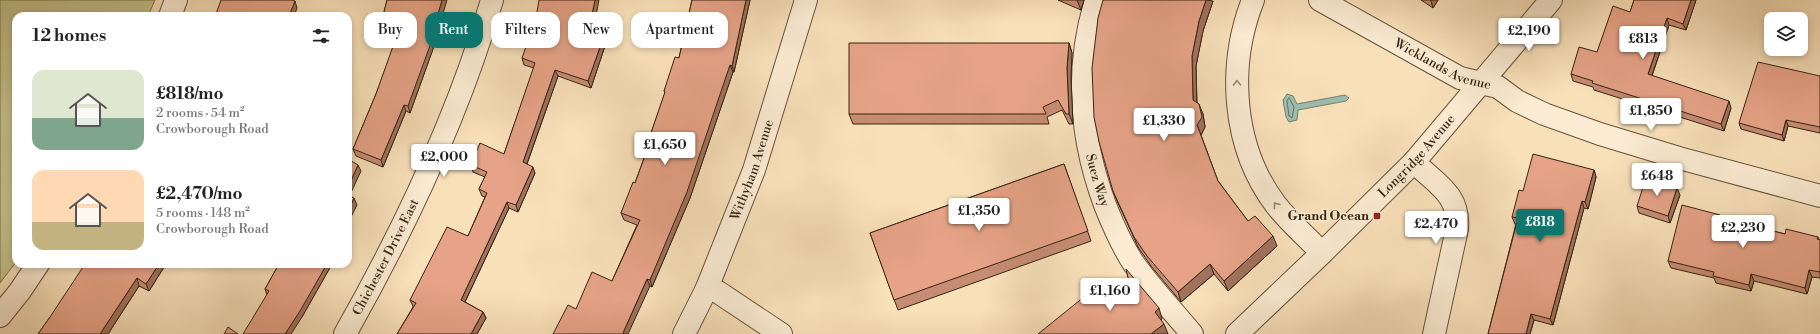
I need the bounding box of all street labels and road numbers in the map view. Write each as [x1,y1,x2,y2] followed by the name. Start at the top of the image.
[1390,34,1493,93] street label: Wicklands Avenue
[1375,111,1459,201] street label: Longridge Avenue
[727,117,777,223] street label: Withyham Avenue
[1082,152,1113,209] street label: Suez Way
[349,196,422,318] street label: Chichester Drive East

